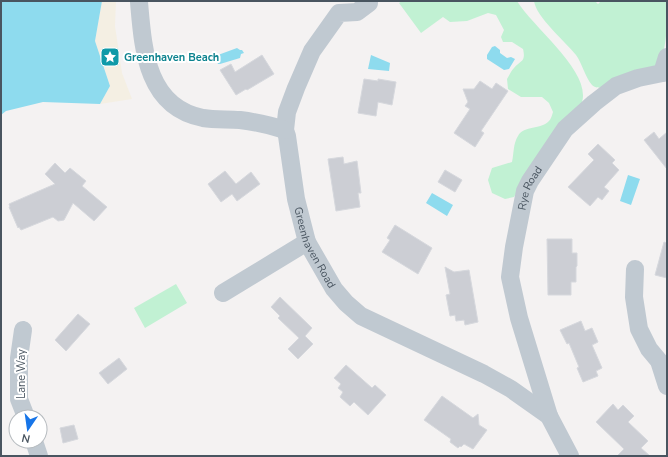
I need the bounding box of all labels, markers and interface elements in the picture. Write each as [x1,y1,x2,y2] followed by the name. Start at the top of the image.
[99,46,121,68] place icon: Greenhaven Beach
[124,50,219,65] place label: Greenhaven Beach
[514,163,546,212] street label: Rye Road
[291,205,339,291] street label: Greenhaven Road
[14,349,29,399] street label: Lane Way
[8,409,48,449] north arrow
[20,430,32,446] text: N

